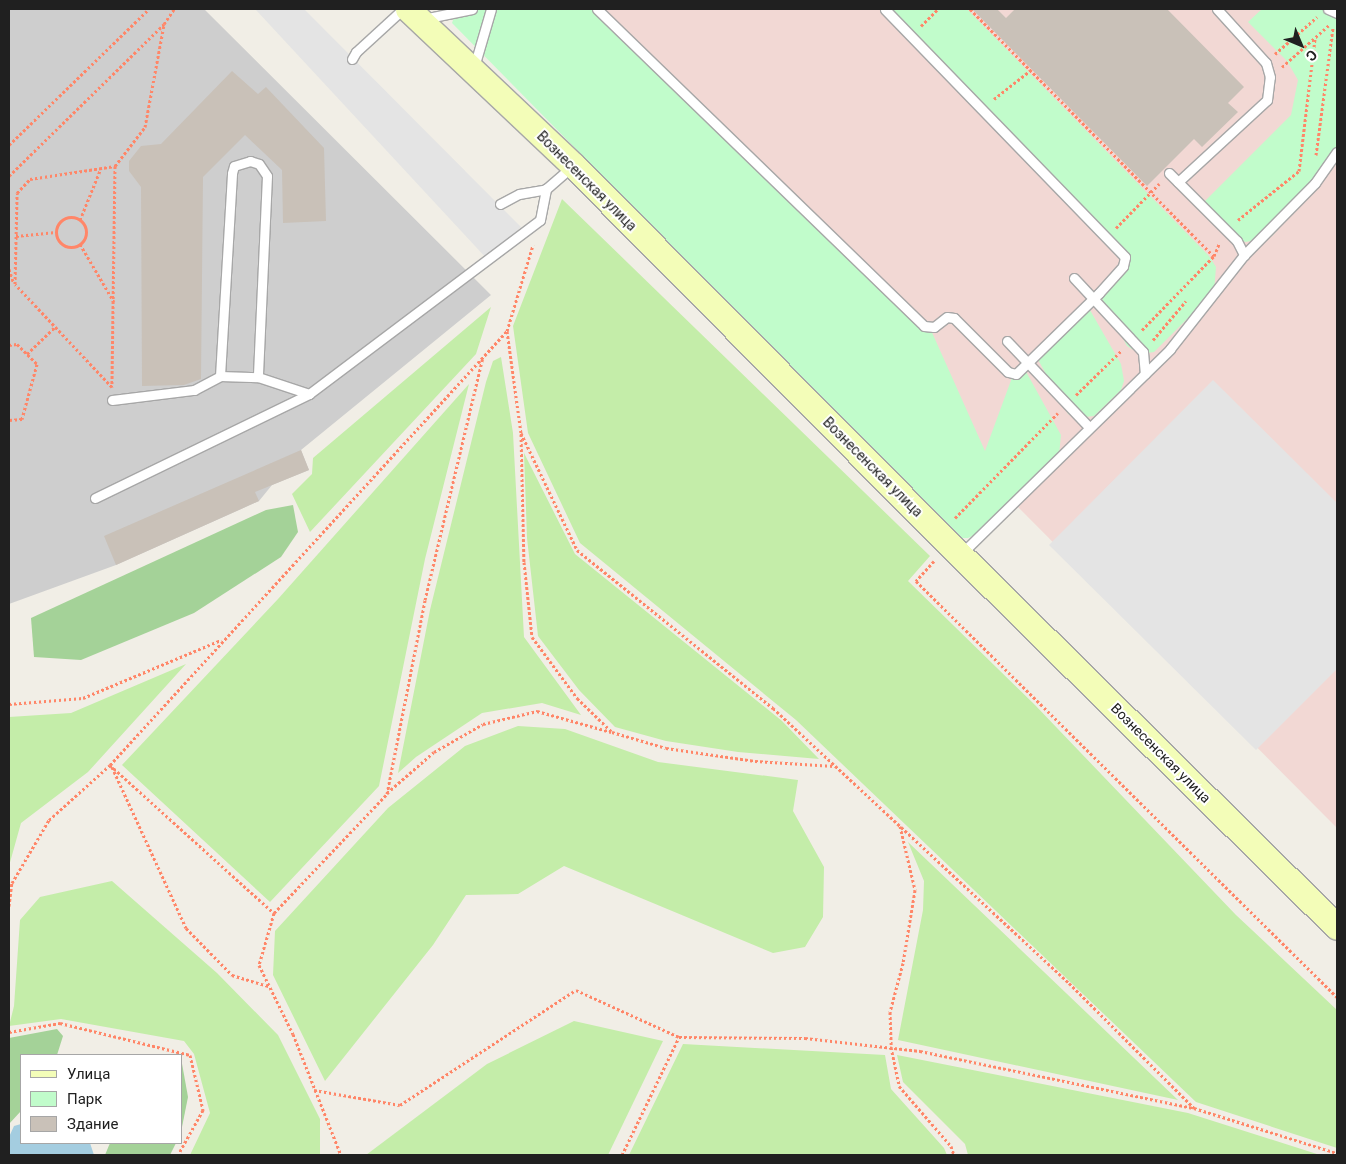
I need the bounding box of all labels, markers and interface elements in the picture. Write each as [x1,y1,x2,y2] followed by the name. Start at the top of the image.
[1276,20,1326,70] north arrow
[1303,47,1321,65] text: С
[534,128,640,234] street label: Вознесенская улица
[820,414,926,520] street label: Вознесенская улица
[1108,700,1214,806] street label: Вознесенская улица
[20,1054,182,1144] legend
[67,1065,110,1083] text: Улица
[67,1090,102,1108] text: Парк
[67,1115,118,1133] text: Здание

